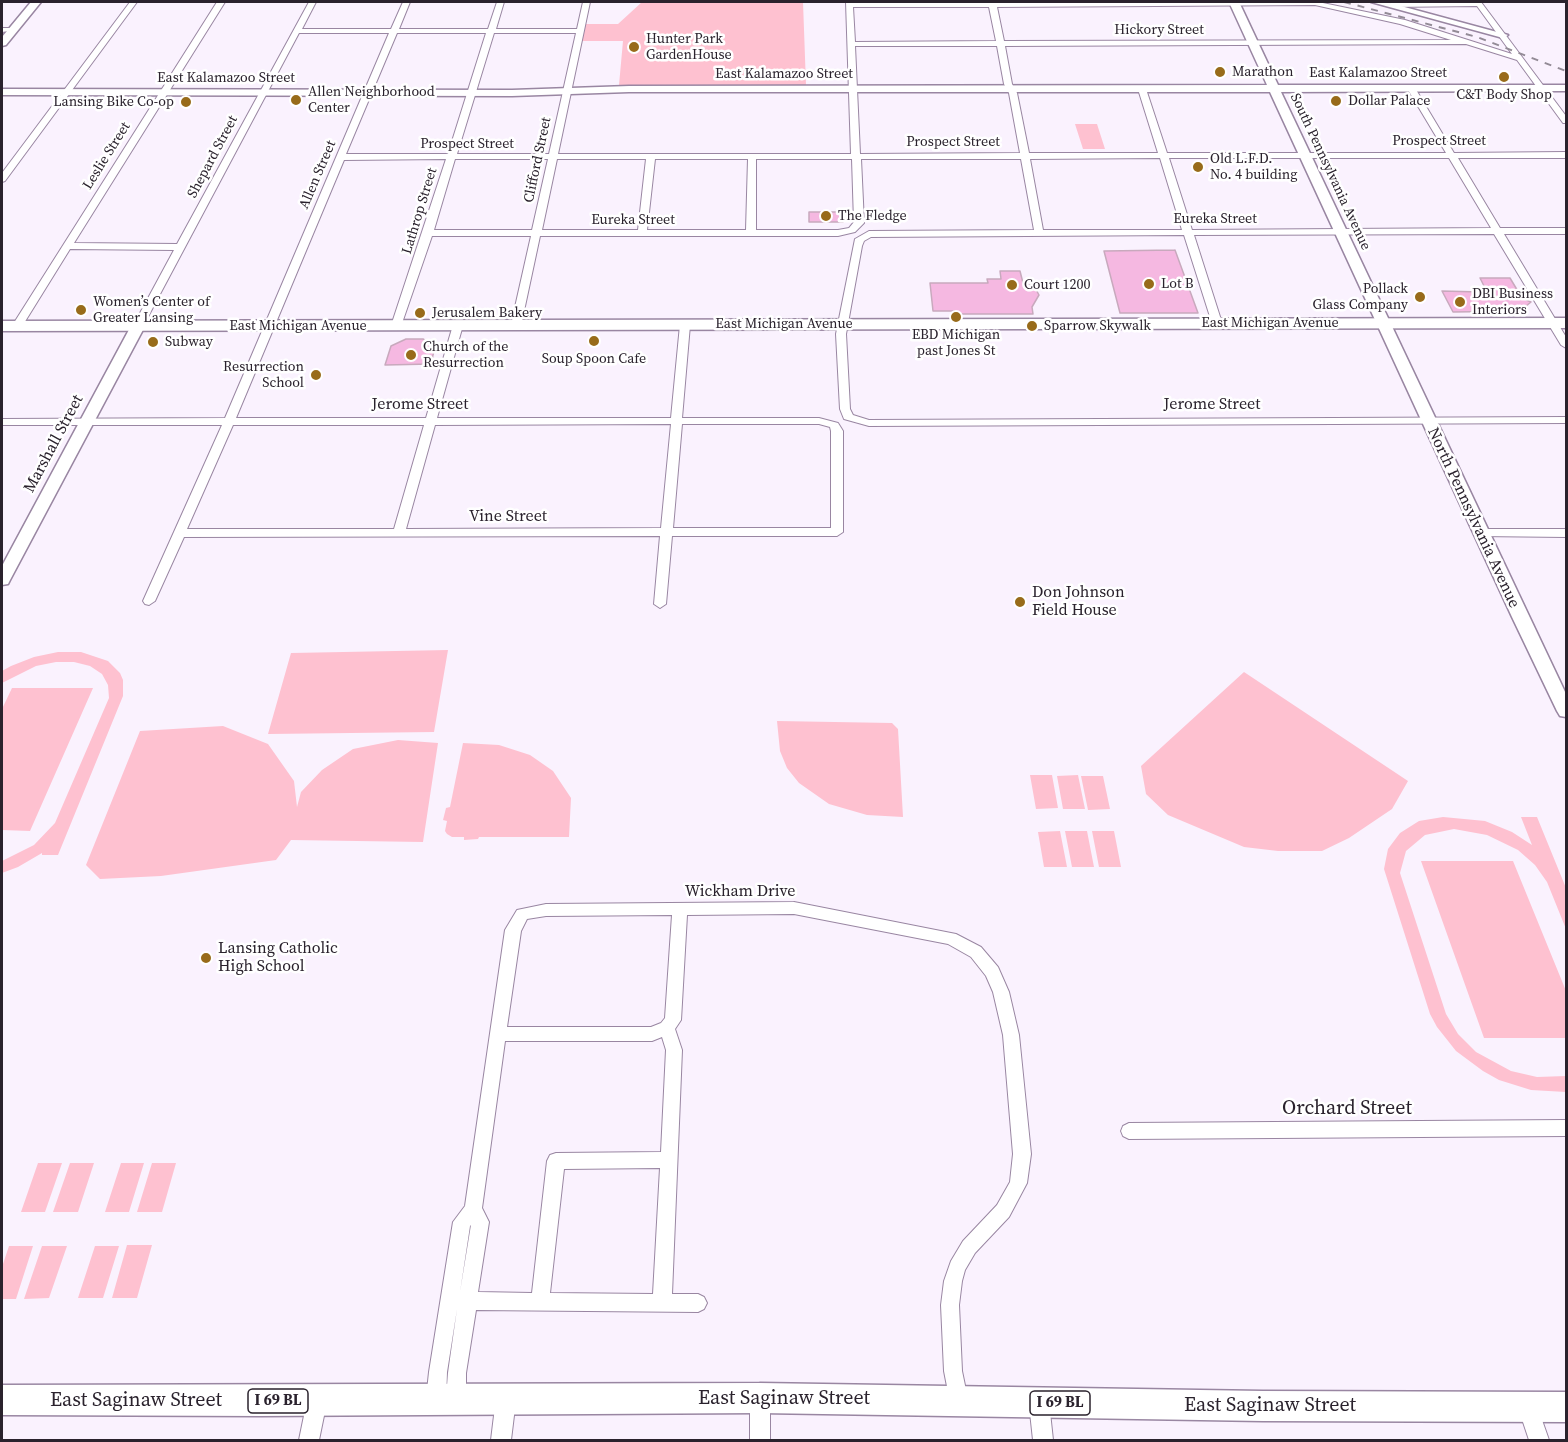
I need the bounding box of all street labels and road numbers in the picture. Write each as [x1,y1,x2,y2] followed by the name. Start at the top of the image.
[1114,22,1204,38] street label: Hickory Street
[1309,65,1447,81] street label: East Kalamazoo Street
[715,66,853,82] street label: East Kalamazoo Street
[157,70,295,86] street label: East Kalamazoo Street
[1286,91,1374,253] street label: South Pennsylvania Avenue
[184,113,242,201] street label: Shepard Street
[521,116,555,204] street label: Clifford Street
[80,119,134,193] street label: Leslie Street
[1392,133,1486,149] street label: Prospect Street
[906,134,1000,150] street label: Prospect Street
[420,136,514,152] street label: Prospect Street
[296,138,340,212] street label: Allen Street
[399,166,441,256] street label: Lathrop Street
[1173,211,1257,227] street label: Eureka Street
[591,212,675,228] street label: Eureka Street
[1201,315,1339,331] street label: East Michigan Avenue
[715,316,853,332] street label: East Michigan Avenue
[229,318,367,334] street label: East Michigan Avenue
[20,392,88,496] street label: Marshall Street
[372,395,468,415] street label: Jerome Street
[1164,395,1260,415] street label: Jerome Street
[1423,425,1523,611] street label: North Pennsylvania Avenue
[469,507,547,527] street label: Vine Street
[685,882,795,902] street label: Wickham Drive
[1282,1097,1412,1121] street label: Orchard Street
[698,1387,870,1411] street label: East Saginaw Street
[50,1389,222,1413] street label: East Saginaw Street
[248,1389,308,1413] road number: I 69 BL
[1030,1391,1090,1415] road number: I 69 BL
[1184,1394,1356,1418] street label: East Saginaw Street

